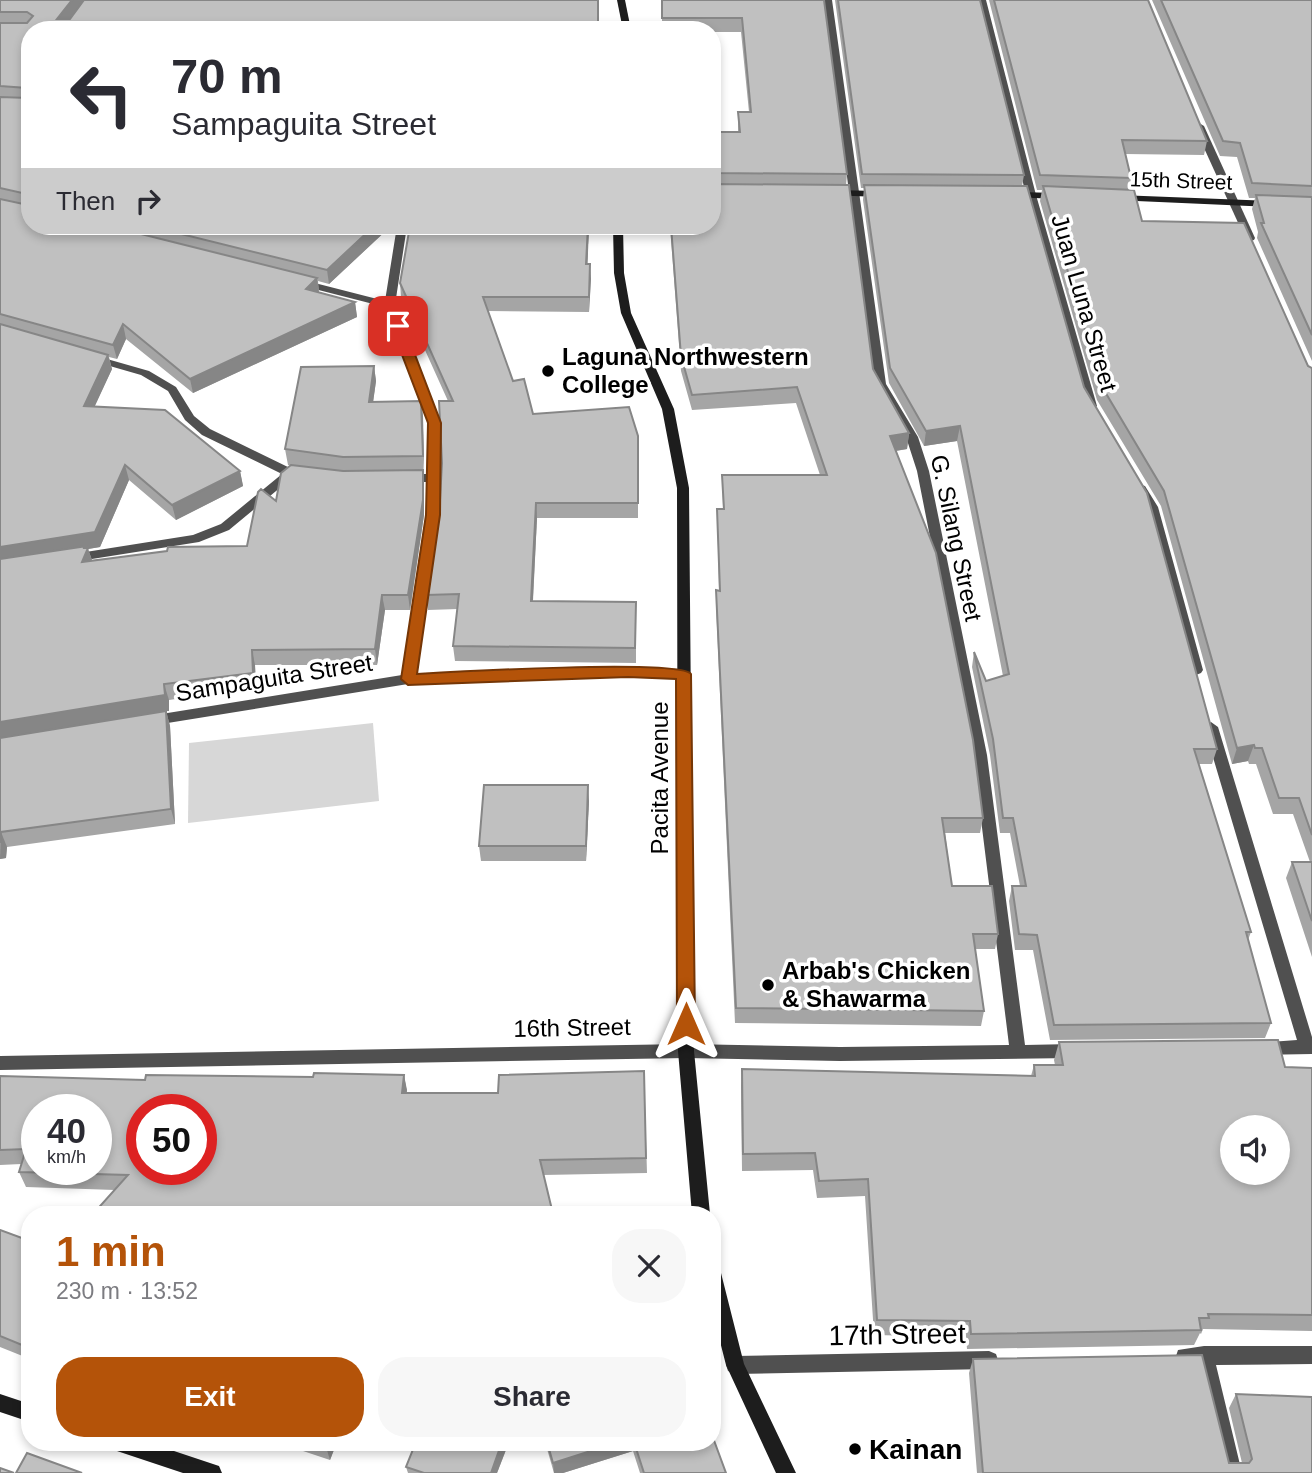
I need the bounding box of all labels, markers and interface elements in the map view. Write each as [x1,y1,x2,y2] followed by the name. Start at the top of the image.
[56,49,147,140] icon: left
[171,49,283,103] text: 70 m
[171,106,436,142] text: Sampaguita Street
[1129,167,1233,194] street label: 15th Street
[129,182,167,220] icon: right
[56,186,115,216] text: Then
[1046,211,1123,395] street label: Juan Luna Street
[368,296,428,356] pin
[379,307,417,345] icon: arrive
[562,343,809,398] place label: Laguna Northwestern College
[540,363,556,379] marker: Laguna Northwestern College
[926,452,987,624] street label: G. Silang Street
[174,649,375,706] street label: Sampaguita Street
[646,701,673,855] street label: Pacita Avenue
[782,957,970,1012] place label: Arbab's Chicken & Shawarma
[760,977,776,993] marker: Arbab's Chicken & Shawarma
[649,987,723,1061] position arrow
[513,1013,631,1042] street label: 16th Street
[126,1094,217,1185] speed limit sign: 50
[47,1111,86,1150] text: 40
[1220,1115,1290,1185] map controls
[1220,1115,1290,1185] button: sound
[47,1147,86,1167] text: km/h
[56,1228,166,1275] text: 1 min
[612,1229,686,1303] button: close
[56,1278,198,1304] text: 230 m · 13:52
[828,1318,966,1351] street label: 17th Street
[56,1357,364,1437] button: Exit
[378,1357,686,1437] button: Share
[869,1434,962,1465] place label: Kainan
[847,1441,863,1457] marker: Kainan

